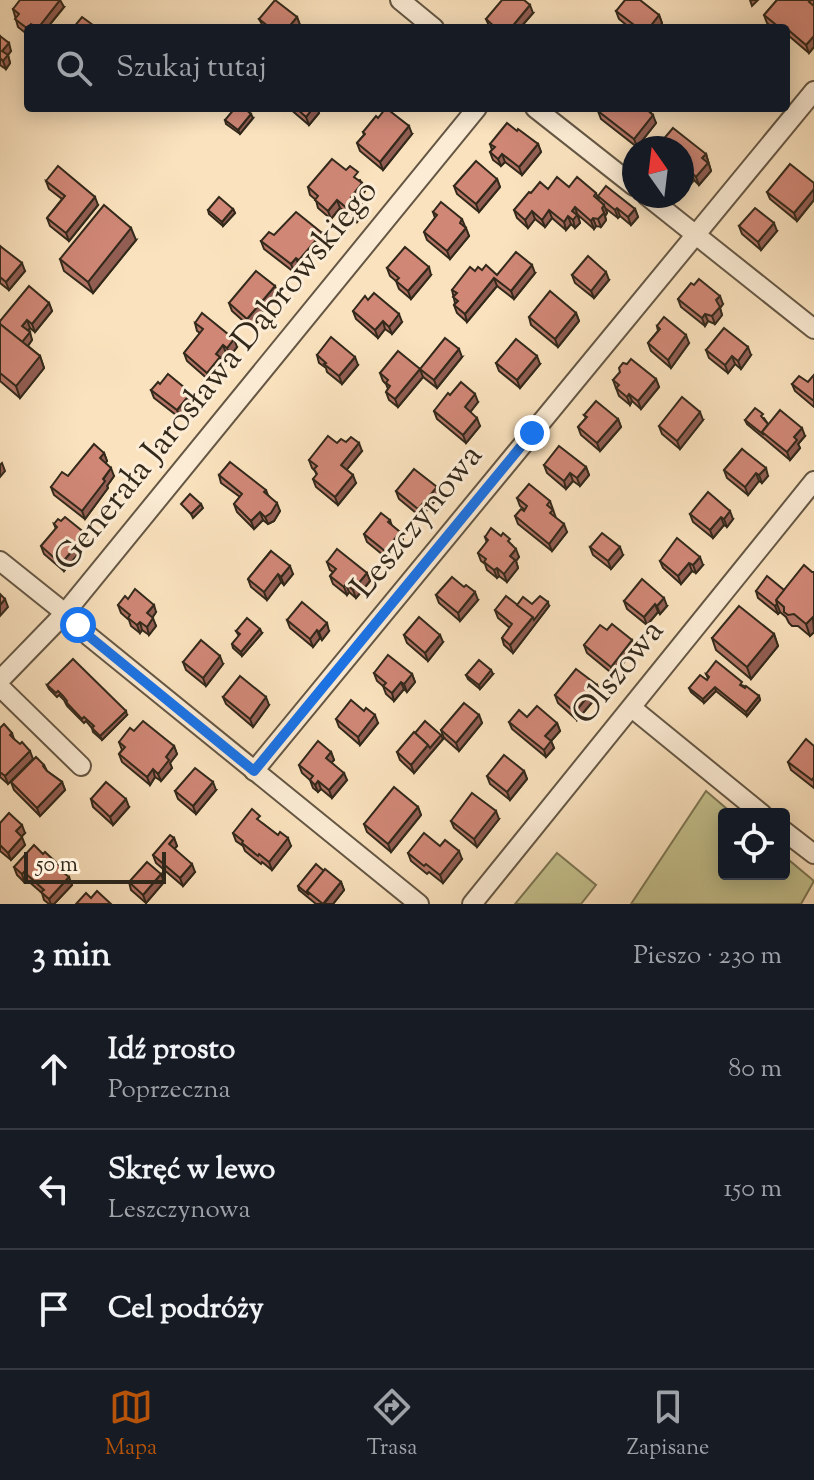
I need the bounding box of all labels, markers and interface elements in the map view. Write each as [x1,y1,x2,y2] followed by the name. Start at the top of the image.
[24,24,790,112] search box
[52,46,96,90] icon: search
[116,47,267,90] text: Szukaj tutaj
[622,136,694,208] north arrow
[43,169,391,583] street label: Generała Jarosława Dąbrowskiego
[514,415,550,451] route end
[340,434,496,610] street label: Leszczynowa
[60,607,96,643] route start
[561,610,677,736] street label: Olszowa
[718,808,790,880] map controls
[718,808,790,880] button: locate
[24,848,166,884] scale bar
[36,850,78,882] text: 50 m
[32,932,111,981] text: 3 min
[633,938,782,975] text: Pieszo · 230 m
[108,1029,235,1072] text: Idź prosto
[32,1047,76,1091] icon: ahead
[728,1051,782,1088] text: 80 m
[108,1072,231,1109] text: Poprzeczna
[108,1149,275,1192] text: Skręć w lewo
[32,1167,76,1211] icon: left
[723,1171,782,1208] text: 150 m
[108,1192,250,1229] text: Leszczynowa
[32,1287,76,1331] icon: arrive
[108,1288,264,1331] text: Cel podróży
[105,1385,157,1465] tab: Mapa
[367,1385,417,1465] tab: Trasa
[627,1385,709,1465] tab: Zapisane

